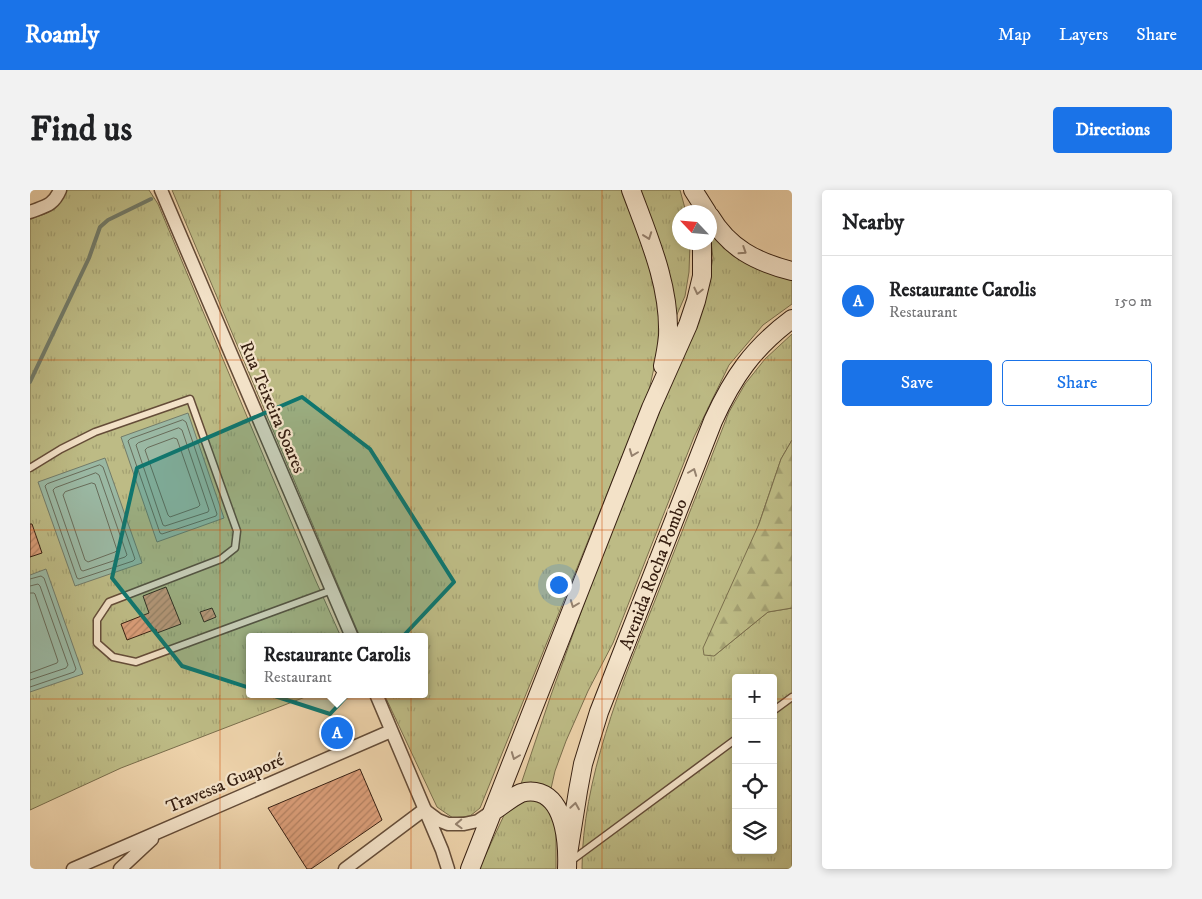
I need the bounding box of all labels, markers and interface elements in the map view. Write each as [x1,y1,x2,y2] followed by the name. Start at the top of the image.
[25,20,99,50] text: Roamly
[998,24,1031,46] text: Map
[1059,24,1108,46] text: Layers
[1136,24,1177,46] text: Share
[1053,107,1172,153] button: Directions
[30,108,132,152] text: Find us
[672,205,717,250] north arrow
[842,210,904,236] text: Nearby
[642,231,652,240] one-way arrow
[737,245,746,254] one-way arrow
[889,279,1036,302] text: Restaurante Carolis
[694,286,704,295] one-way arrow
[853,291,863,311] text: A
[1114,291,1152,311] text: 150 m
[889,302,957,322] text: Restaurant
[234,338,310,477] street label: Rua Teixeira Soares
[842,360,992,406] button: Save
[1002,360,1152,406] button: Share
[629,448,640,457] one-way arrow
[687,468,697,477] one-way arrow
[615,496,693,653] street label: Avenida Rocha Pombo
[546,572,572,598] your location
[570,600,580,608] one-way arrow
[246,633,428,698] popup
[264,644,410,667] text: Restaurante Carolis
[264,667,332,687] text: Restaurant
[732,674,777,854] map controls
[732,674,777,719] button: +
[321,714,353,752] pin: A
[732,719,777,764] button: −
[163,749,288,819] street label: Travessa Guaporé
[510,751,521,760] one-way arrow
[732,764,777,809] button: locate
[570,802,580,810] one-way arrow
[732,809,777,854] button: layers
[455,818,463,829] one-way arrow

